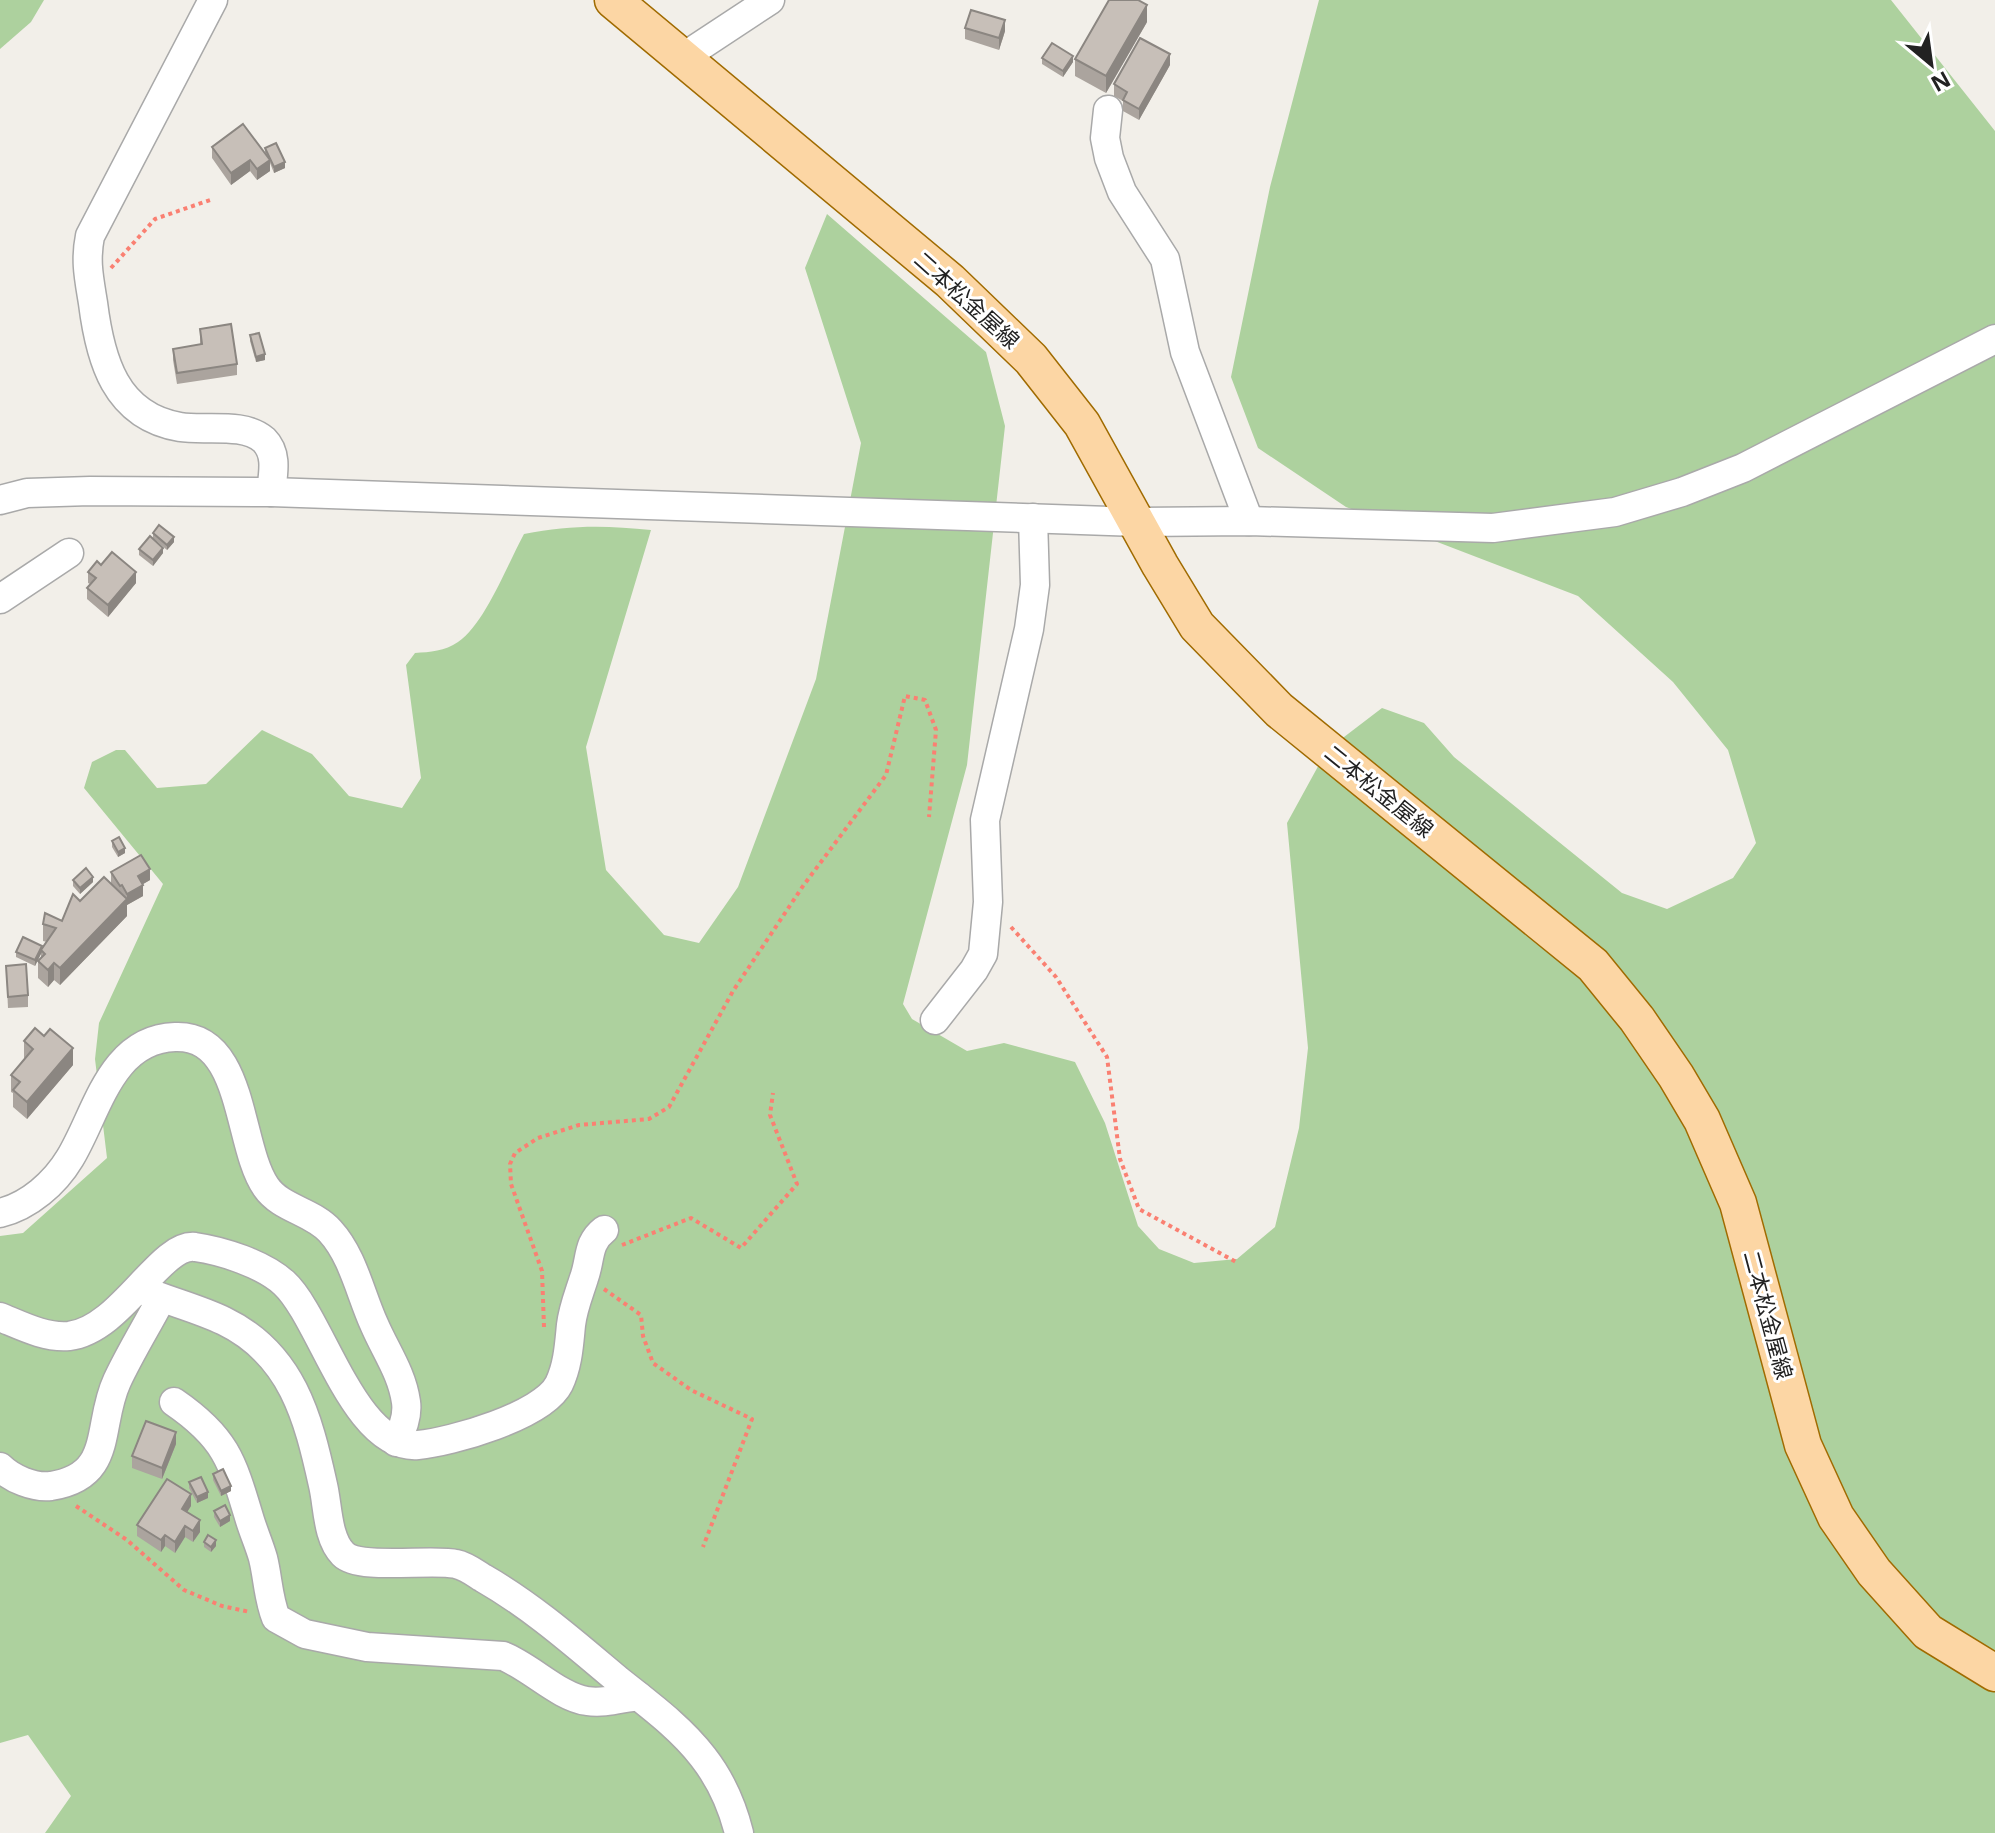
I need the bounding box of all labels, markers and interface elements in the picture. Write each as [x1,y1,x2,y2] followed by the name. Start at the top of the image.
[1891,24,1971,104] north arrow
[1926,65,1956,100] text: N
[909,244,1027,355] street label: 二本松金屋線
[1319,737,1440,843] street label: 二本松金屋線
[1737,1247,1801,1382] street label: 二本松金屋線

